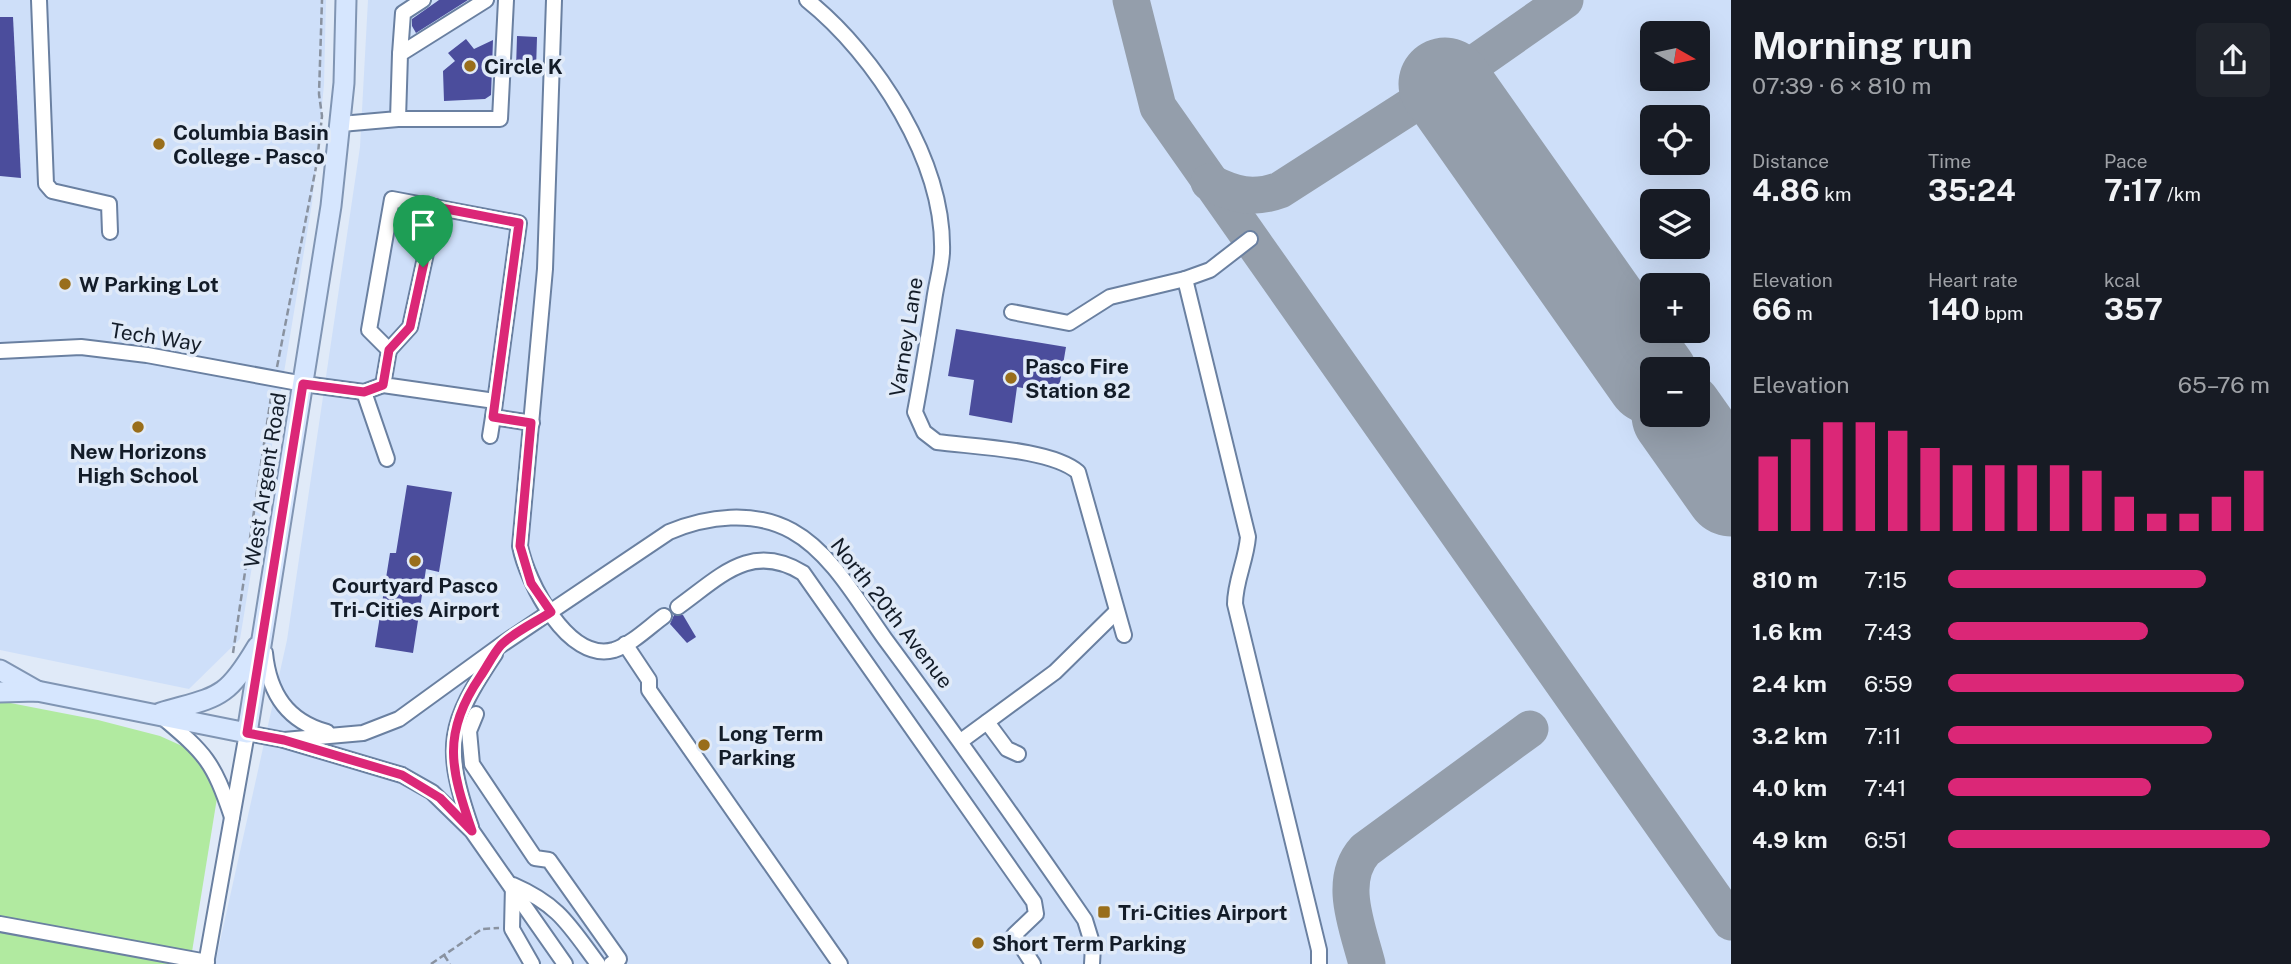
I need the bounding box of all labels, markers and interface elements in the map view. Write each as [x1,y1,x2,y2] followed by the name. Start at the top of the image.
[1640,21,1710,91] north arrow
[1640,21,1710,427] map controls
[1752,23,1973,68] text: Morning run
[2196,23,2270,97] button: share
[484,54,563,79] place label: Circle K
[462,58,478,74] marker: Circle K
[1752,72,1931,99] text: 07:39 · 6 × 810 m
[1640,105,1710,175] button: locate
[173,120,329,169] place label: Columbia Basin College - Pasco
[151,136,167,152] marker: Columbia Basin College - Pasco
[1752,150,1829,172] text: Distance
[1928,150,1971,172] text: Time
[2104,150,2147,172] text: Pace
[1752,172,1820,208] text: 4.86
[1928,172,2016,208] text: 35:24
[2104,172,2163,208] text: 7:17
[1820,183,1851,205] text: km
[2163,183,2201,205] text: /km
[1640,189,1710,259] button: layers
[393,195,453,267] pin
[404,206,442,244] icon: arrive
[1752,269,1833,291] text: Elevation
[1928,269,2018,291] text: Heart rate
[2104,269,2141,291] text: kcal
[79,272,219,297] place label: W Parking Lot
[1640,273,1710,343] button: +
[884,275,928,399] street label: Varney Lane
[57,276,73,292] marker: W Parking Lot
[1752,291,1792,327] text: 66
[1928,291,1980,327] text: 140
[2104,291,2163,327] text: 357
[1792,302,1813,324] text: m
[1980,302,2024,324] text: bpm
[108,317,204,357] street label: Tech Way
[1025,354,1131,403] place label: Pasco Fire Station 82
[1640,357,1710,427] button: −
[1003,370,1019,386] marker: Pasco Fire Station 82
[1752,371,1850,398] text: Elevation
[2178,371,2270,398] text: 65–76 m
[239,391,291,569] street label: West Argent Road
[130,419,146,435] marker: New Horizons High School
[69,439,207,488] place label: New Horizons High School
[826,533,958,693] street label: North 20th Avenue
[407,553,423,569] marker: Courtyard Pasco Tri-Cities Airport
[1752,566,1818,593] text: 810 m
[1864,566,1907,593] text: 7:15
[330,573,500,622] place label: Courtyard Pasco Tri-Cities Airport
[1752,618,1822,645] text: 1.6 km
[1864,618,1912,645] text: 7:43
[1752,670,1827,697] text: 2.4 km
[1864,670,1913,697] text: 6:59
[718,721,823,770] place label: Long Term Parking
[1752,722,1828,749] text: 3.2 km
[1864,722,1902,749] text: 7:11
[696,737,712,753] marker: Long Term Parking
[1752,774,1827,801] text: 4.0 km
[1864,774,1907,801] text: 7:41
[1752,826,1828,853] text: 4.9 km
[1864,826,1908,853] text: 6:51
[1118,900,1288,925] place label: Tri-Cities Airport
[1096,904,1112,920] marker: Tri-Cities Airport
[992,931,1186,956] place label: Short Term Parking
[970,935,986,951] marker: Short Term Parking

